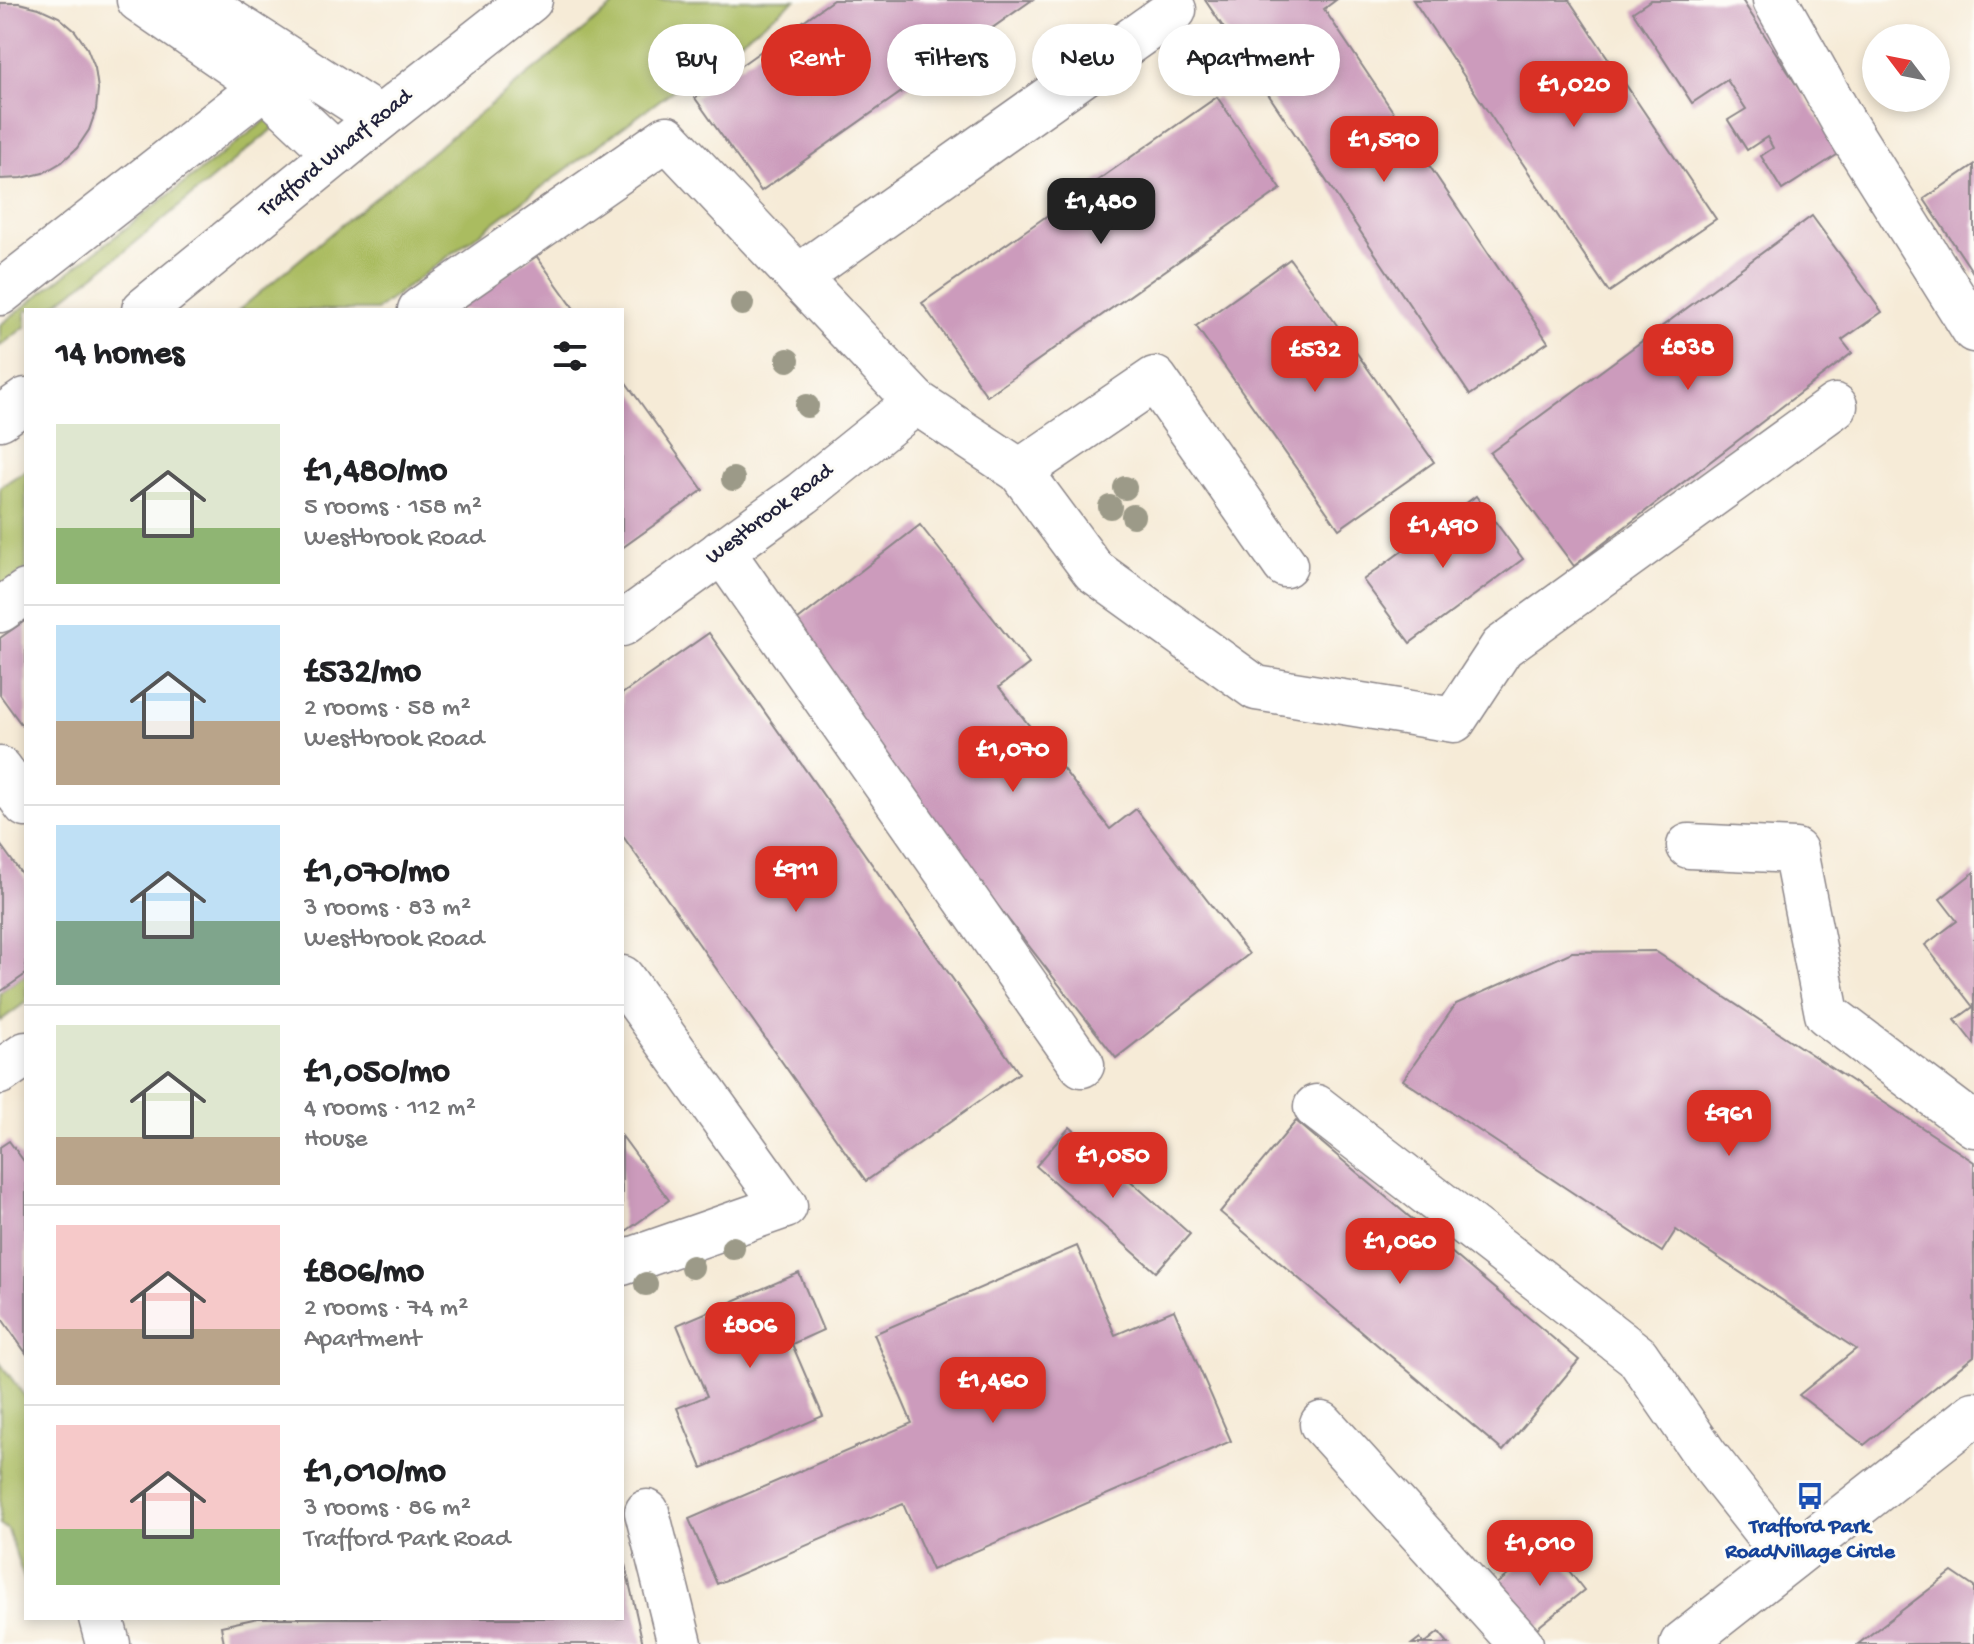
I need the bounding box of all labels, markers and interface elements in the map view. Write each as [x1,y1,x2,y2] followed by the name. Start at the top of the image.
[648,24,745,96] chip: Buy
[761,24,871,96] chip: Rent
[887,24,1016,96] chip: Filters
[1032,24,1142,96] chip: New
[1158,24,1340,96] chip: Apartment
[1862,24,1950,112] north arrow
[1862,24,1950,112] map controls
[1509,61,1639,129] pin: £1,020
[1538,71,1610,102] text: £1,020
[253,83,420,225] street label: Trafford Wharf Road
[1319,116,1449,184] pin: £1,590
[1348,126,1420,157] text: £1,590
[1036,178,1166,246] pin: £1,480
[1065,188,1137,219] text: £1,480
[1641,324,1735,392] pin: £838
[1268,326,1362,394] pin: £532
[548,334,592,378] icon: filters
[1661,334,1715,365] text: £838
[56,336,184,376] text: 14 homes
[1289,336,1341,367] text: £532
[304,453,447,493] text: £1,480/mo
[120,456,216,552] icon: home
[701,457,840,571] street label: Westbrook Road
[304,493,482,524] text: 5 rooms · 158 m²
[1378,502,1508,570] pin: £1,490
[1408,512,1478,543] text: £1,490
[304,524,484,555] text: Westbrook Road
[304,654,421,694] text: £532/mo
[120,657,216,753] icon: home
[304,694,470,725] text: 2 rooms · 58 m²
[304,725,484,756] text: Westbrook Road
[948,726,1078,794] pin: £1,070
[976,736,1050,767] text: £1,070
[749,846,843,914] pin: £911
[304,854,450,894] text: £1,070/mo
[773,856,819,887] text: £911
[120,857,216,953] icon: home
[304,894,471,925] text: 3 rooms · 83 m²
[304,925,484,956] text: Westbrook Road
[304,1054,450,1094] text: £1,050/mo
[120,1057,216,1153] icon: home
[1682,1090,1776,1158] pin: £961
[304,1094,476,1125] text: 4 rooms · 112 m²
[1705,1100,1753,1131] text: £961
[304,1125,368,1156] text: House
[1048,1132,1178,1200] pin: £1,050
[1076,1142,1150,1173] text: £1,050
[1335,1218,1465,1286] pin: £1,060
[1364,1228,1436,1259] text: £1,060
[304,1254,424,1294] text: £806/mo
[120,1257,216,1353] icon: home
[304,1294,468,1325] text: 2 rooms · 74 m²
[703,1302,797,1370] pin: £806
[723,1312,777,1343] text: £806
[304,1325,421,1356] text: Apartment
[928,1357,1058,1425] pin: £1,460
[958,1367,1028,1398] text: £1,460
[304,1454,446,1494] text: £1,010/mo
[120,1457,216,1553] icon: home
[1795,1481,1825,1511] bus stop icon: Trafford Park Road/Village Circle
[304,1494,471,1525] text: 3 rooms · 86 m²
[1724,1515,1895,1566] place label: Trafford Park Road/Village Circle
[1475,1520,1605,1588] pin: £1,010
[304,1525,510,1556] text: Trafford Park Road
[1505,1530,1575,1561] text: £1,010

